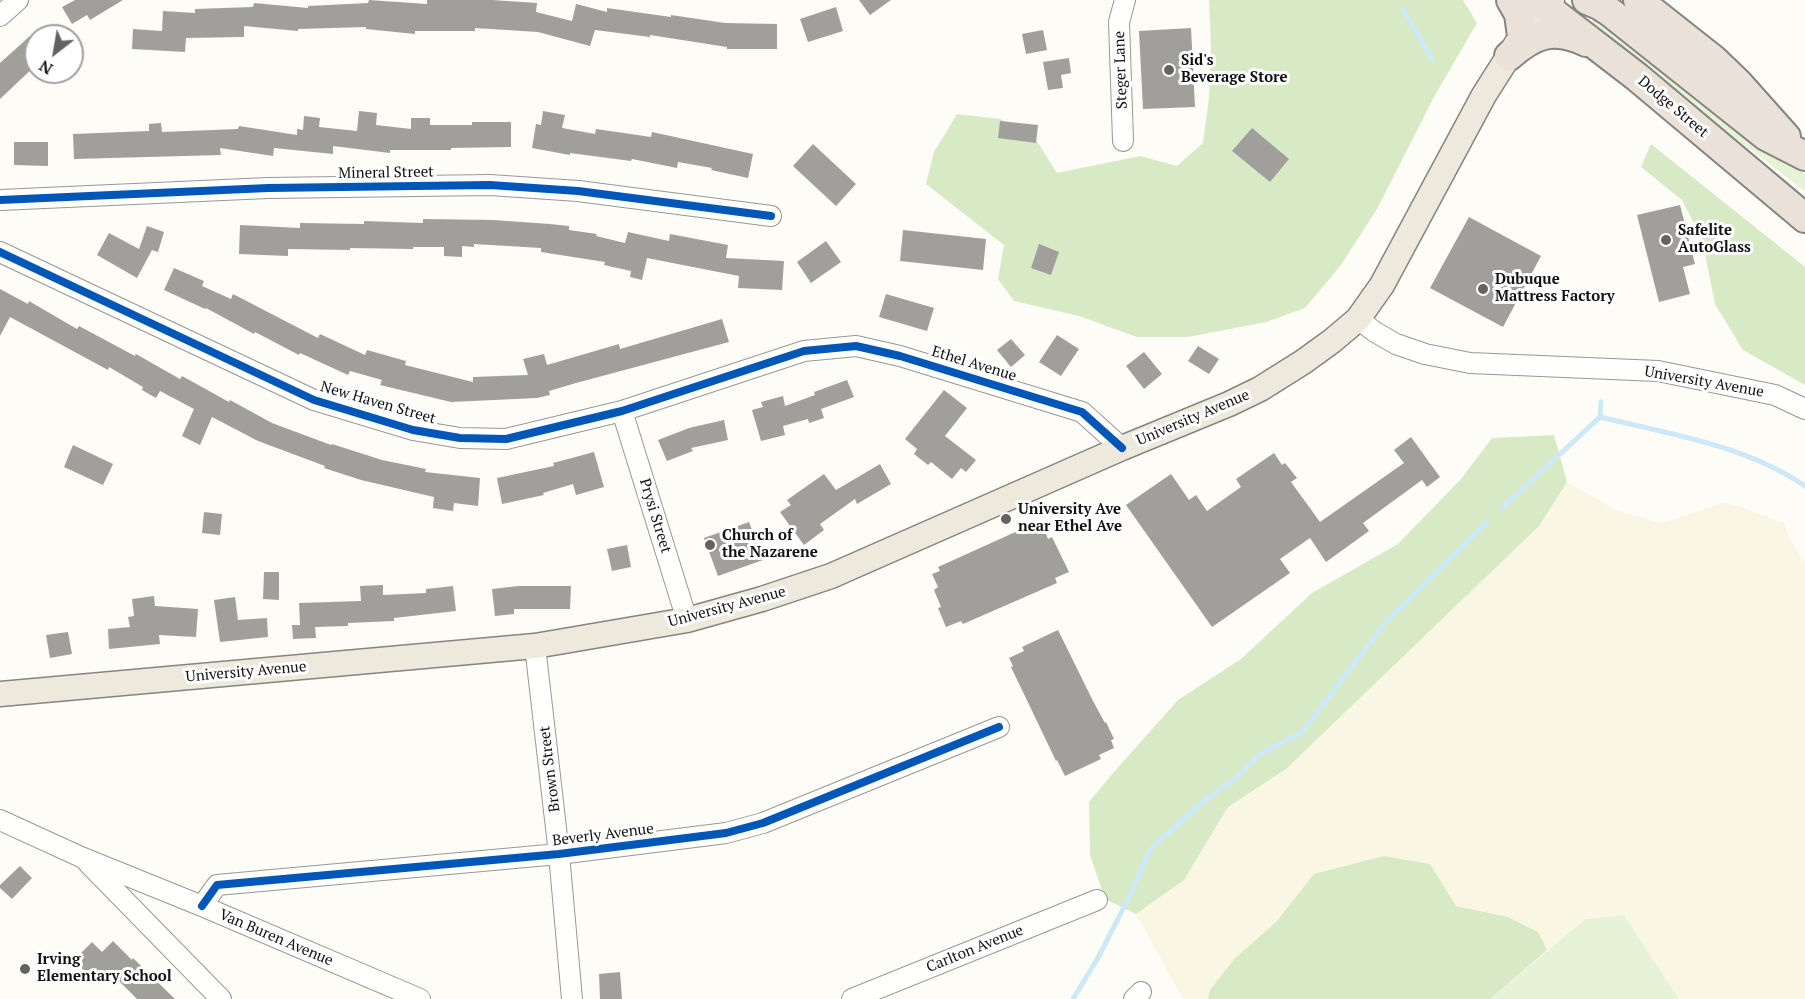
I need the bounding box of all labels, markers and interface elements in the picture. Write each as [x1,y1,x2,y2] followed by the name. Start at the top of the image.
[24,24,84,84] north arrow
[1111,31,1131,109] street label: Steger Lane
[1181,52,1288,87] place label: Sid's Beverage Store
[35,55,57,80] text: N
[1162,63,1176,77] marker: Sid's Beverage Store
[1634,72,1712,142] street label: Dodge Street
[338,163,434,183] street label: Mineral Street
[1678,222,1751,257] place label: Safelite AutoGlass
[1659,233,1673,247] marker: Safelite AutoGlass
[1495,271,1615,306] place label: Dubuque Mattress Factory
[1476,282,1490,296] marker: Dubuque Mattress Factory
[929,343,1019,385] street label: Ethel Avenue
[1643,363,1765,401] street label: University Avenue
[318,378,438,428] street label: New Haven Street
[1134,386,1252,450] street label: University Avenue
[635,476,675,556] street label: Prysi Street
[1018,501,1122,536] place label: University Ave near Ethel Ave
[999,512,1013,526] marker: University Ave near Ethel Ave
[722,527,818,562] place label: Church of the Nazarene
[703,538,717,552] marker: Church of the Nazarene
[666,583,788,631] street label: University Avenue
[185,658,307,686] street label: University Avenue
[536,725,564,813] street label: Brown Street
[551,820,655,850] street label: Beverly Avenue
[216,906,336,970] street label: Van Buren Avenue
[924,921,1026,977] street label: Carlton Avenue
[37,951,172,986] place label: Irving Elementary School
[18,962,32,976] marker: Irving Elementary School

